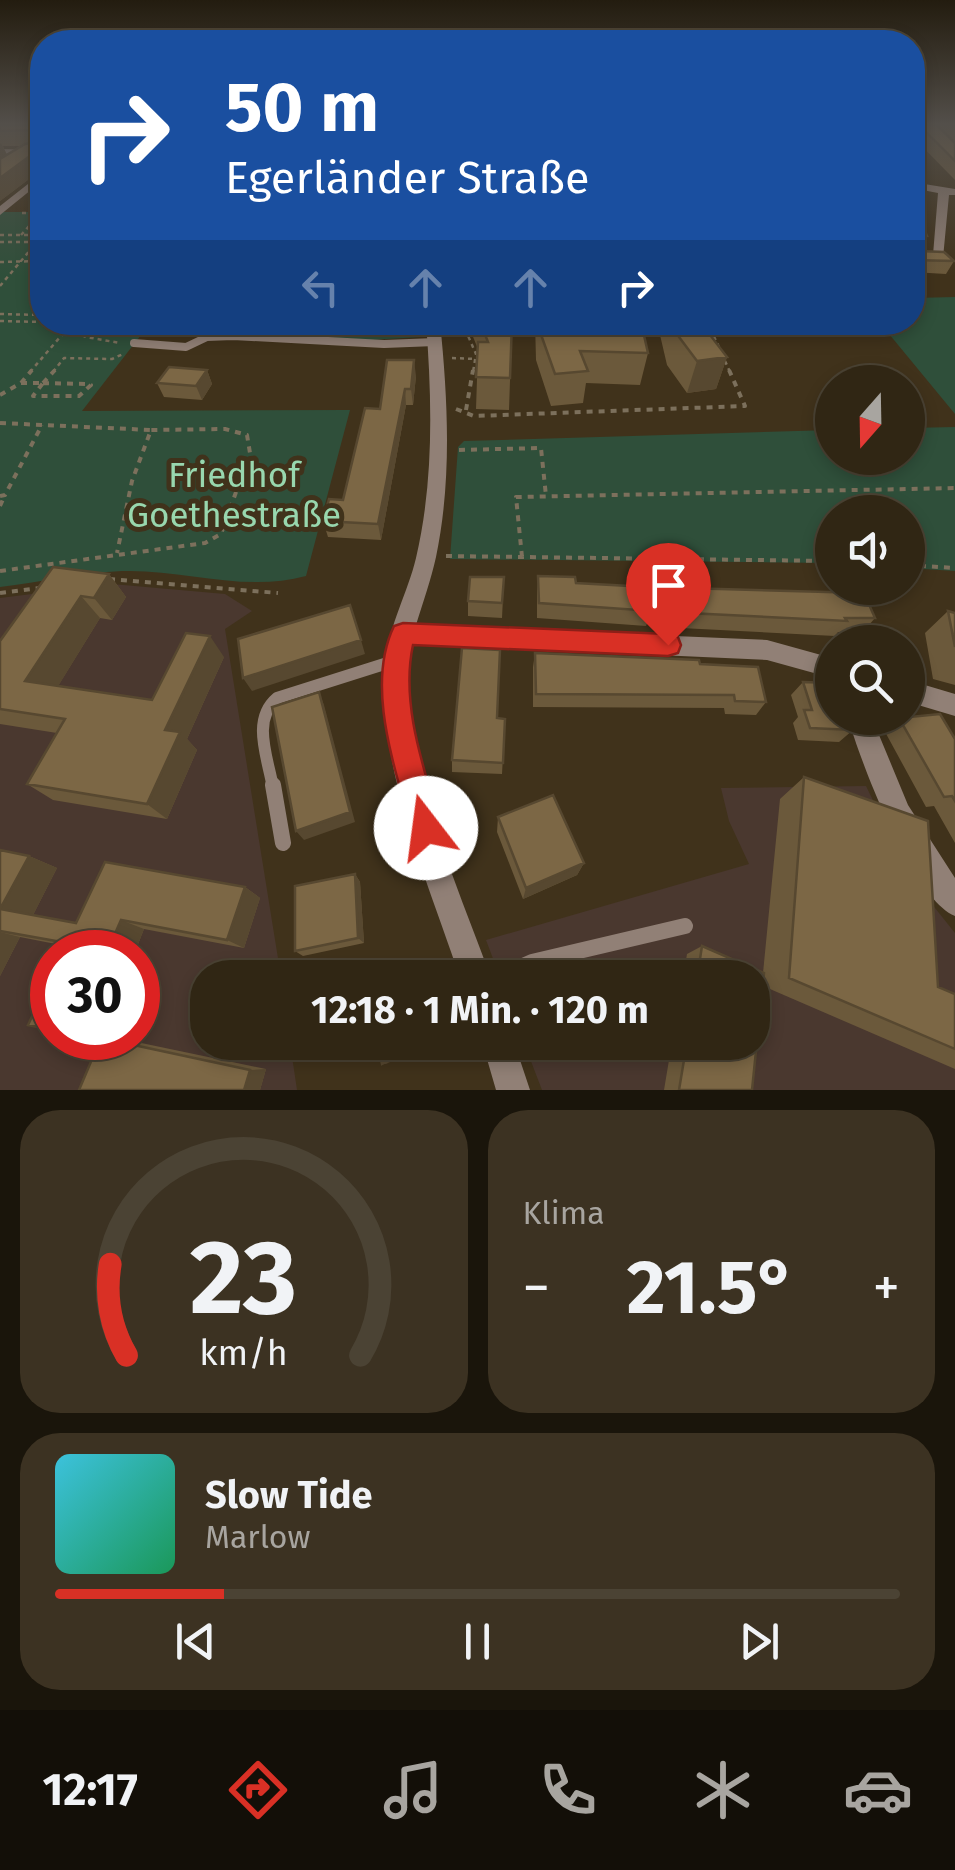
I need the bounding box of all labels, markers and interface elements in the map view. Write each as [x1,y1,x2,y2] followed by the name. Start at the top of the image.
[225,66,379,150] text: 50 m
[60,70,190,200] icon: right
[225,151,590,205] text: Egerländer Straße
[293,260,348,315] icon: left
[398,260,453,315] icon: ahead
[503,260,558,315] icon: ahead
[608,260,663,315] icon: right
[815,365,925,475] north arrow
[815,365,925,735] map controls
[127,454,341,536] park label: Friedhof Goethestraße
[815,495,925,605] button: sound
[626,543,711,646] pin
[641,558,696,613] icon: arrive
[815,625,925,735] button: search
[374,776,478,880] position arrow
[30,930,160,1060] speed limit sign: 30
[311,987,649,1033] text: 12:18 · 1 Min. · 120 m
[523,1194,605,1232] text: Klima
[190,1216,297,1341] text: 23
[627,1243,796,1333] text: 21.5°
[523,1255,550,1321] text: −
[873,1255,900,1321] text: +
[200,1332,288,1374] text: km/h
[205,1472,373,1518] text: Slow Tide
[205,1518,311,1556] text: Marlow
[168,1614,223,1669] icon: previous
[450,1614,505,1669] icon: pause
[732,1614,787,1669] icon: next
[223,1755,293,1825] icon: directions
[378,1755,448,1825] icon: music
[533,1755,603,1825] icon: phone
[688,1755,758,1825] icon: climate
[843,1755,913,1825] icon: car
[42,1763,138,1817] text: 12:17

